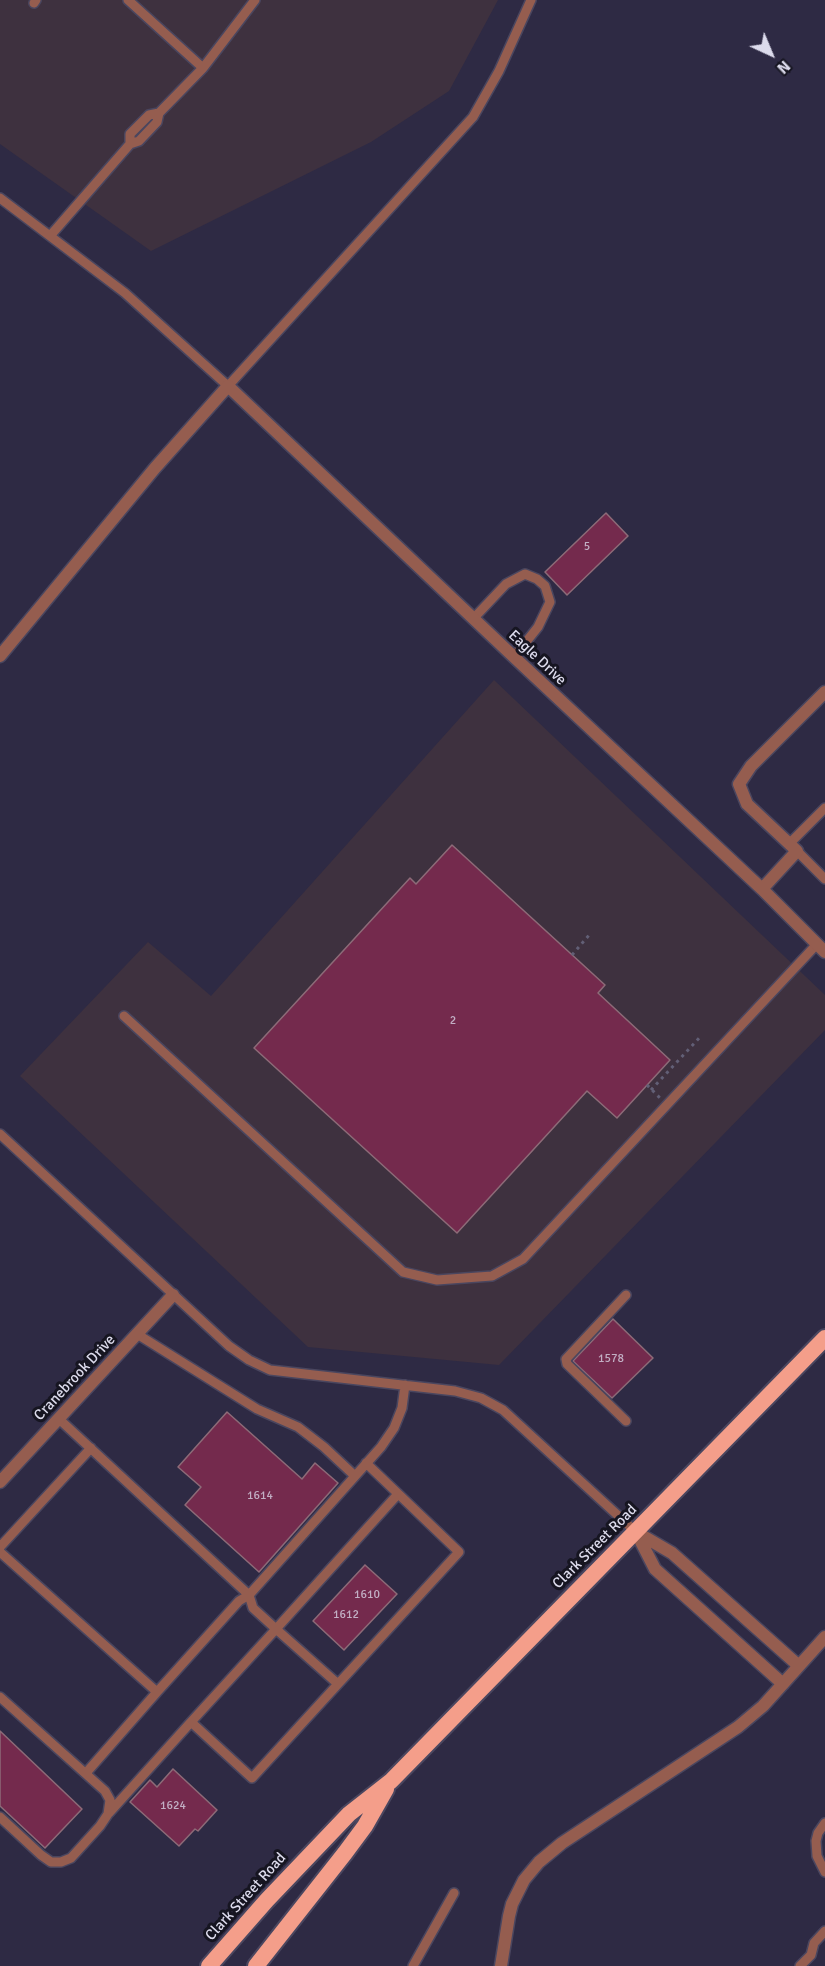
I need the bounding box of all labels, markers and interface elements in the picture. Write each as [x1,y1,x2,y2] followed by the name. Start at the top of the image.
[741,24,801,84] north arrow
[773,56,794,78] text: N
[584,540,590,554] house number: 5
[504,627,570,689] street label: Eagle Drive
[450,1014,456,1028] house number: 2
[31,1331,119,1425] street label: Cranebrook Drive
[598,1352,624,1366] house number: 1578
[247,1489,273,1503] house number: 1614
[549,1501,641,1593] street label: Clark Street Road
[354,1588,380,1602] house number: 1610
[333,1608,359,1622] house number: 1612
[160,1799,186,1813] house number: 1624
[202,1849,290,1945] street label: Clark Street Road

